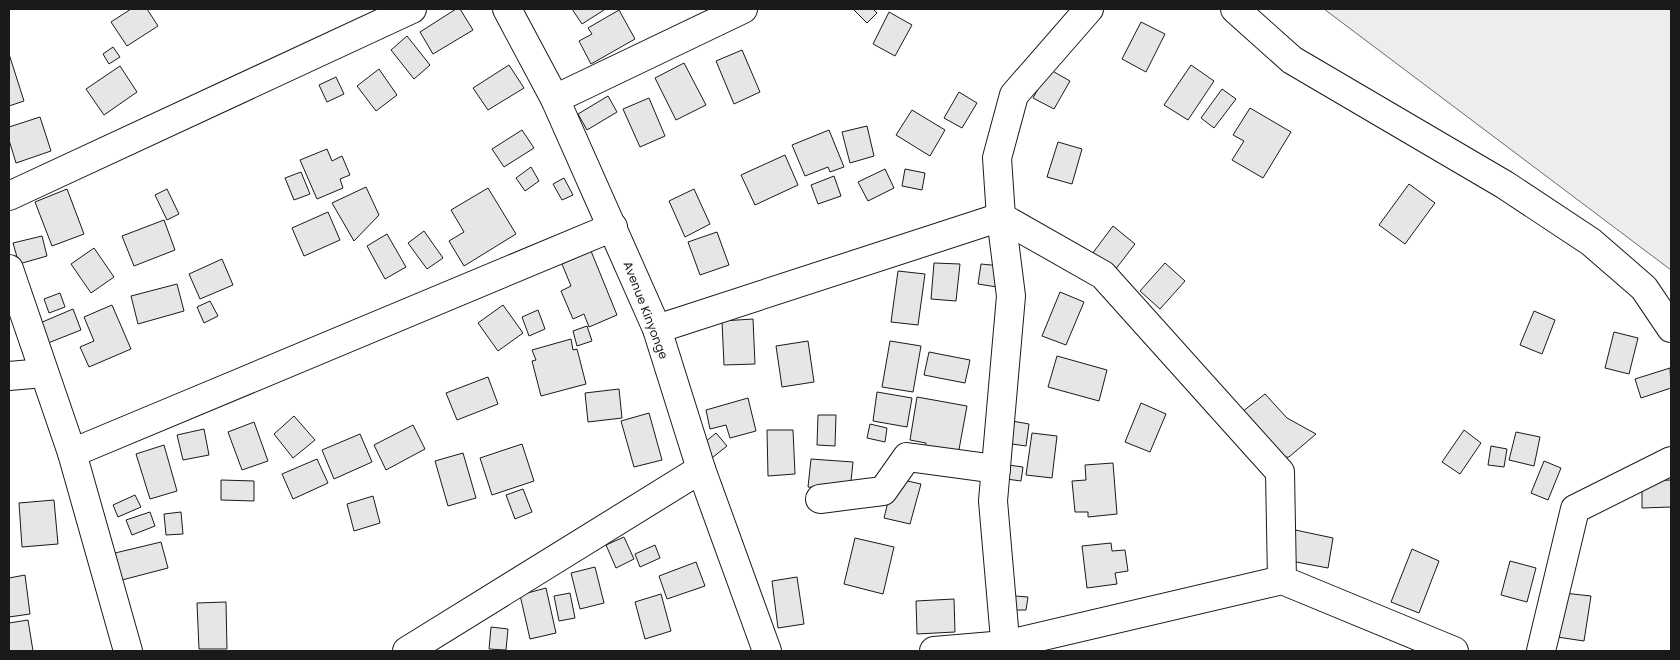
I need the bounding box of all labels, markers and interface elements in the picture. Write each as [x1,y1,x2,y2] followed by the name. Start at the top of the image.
[619,259,673,361] street label: Avenue Kinyonge

